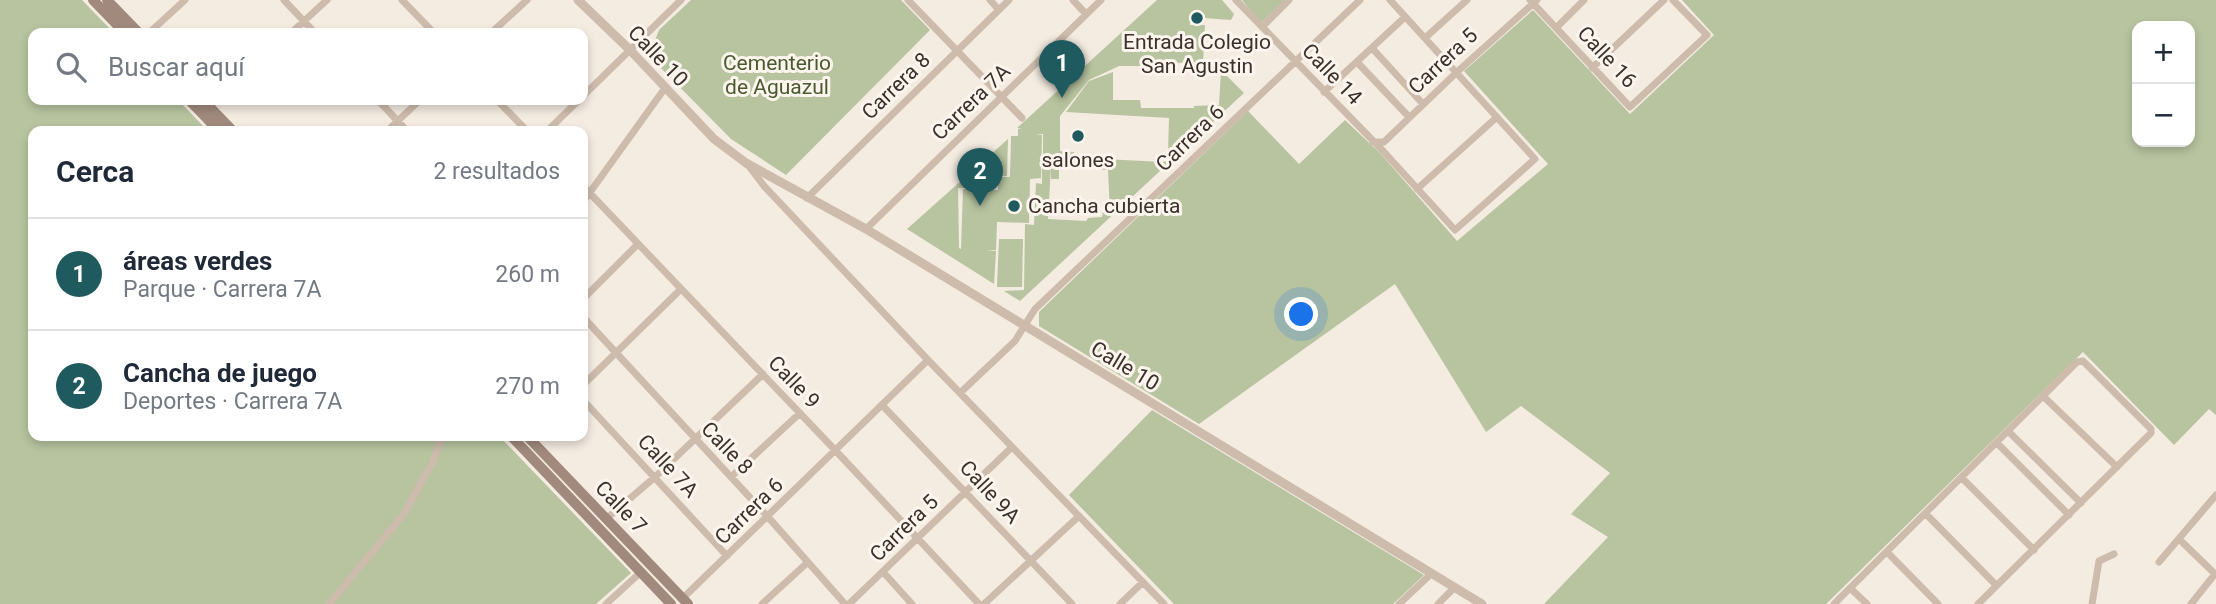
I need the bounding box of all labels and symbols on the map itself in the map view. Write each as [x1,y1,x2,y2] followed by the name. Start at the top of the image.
[1189,10,1205,26] marker: Entrada Colegio San Agustin
[623,21,693,91] street label: Calle 10
[1573,21,1641,93] street label: Calle 16
[1404,23,1482,99] street label: Carrera 5
[1123,30,1271,78] place label: Entrada Colegio San Agustin
[1297,39,1367,110] street label: Calle 14
[1039,40,1085,98] pin: 1
[857,48,935,124] street label: Carrera 8
[723,51,831,99] park label: Cementerio de Aguazul
[927,59,1015,145] street label: Carrera 7A
[1151,100,1229,176] street label: Carrera 6
[1070,128,1086,144] marker: salones
[957,148,1003,206] pin: 2
[1042,148,1114,172] place label: salones
[1028,194,1180,218] place label: Cancha cubierta
[1006,198,1022,214] marker: Cancha cubierta
[1284,297,1318,331] your location
[1087,336,1163,396] street label: Calle 10
[763,351,825,413] street label: Calle 9
[696,417,758,479] street label: Calle 8
[633,430,703,503] street label: Calle 7A
[955,456,1025,529] street label: Calle 9A
[710,473,788,549] street label: Carrera 6
[590,476,652,538] street label: Calle 7
[865,490,943,566] street label: Carrera 5

